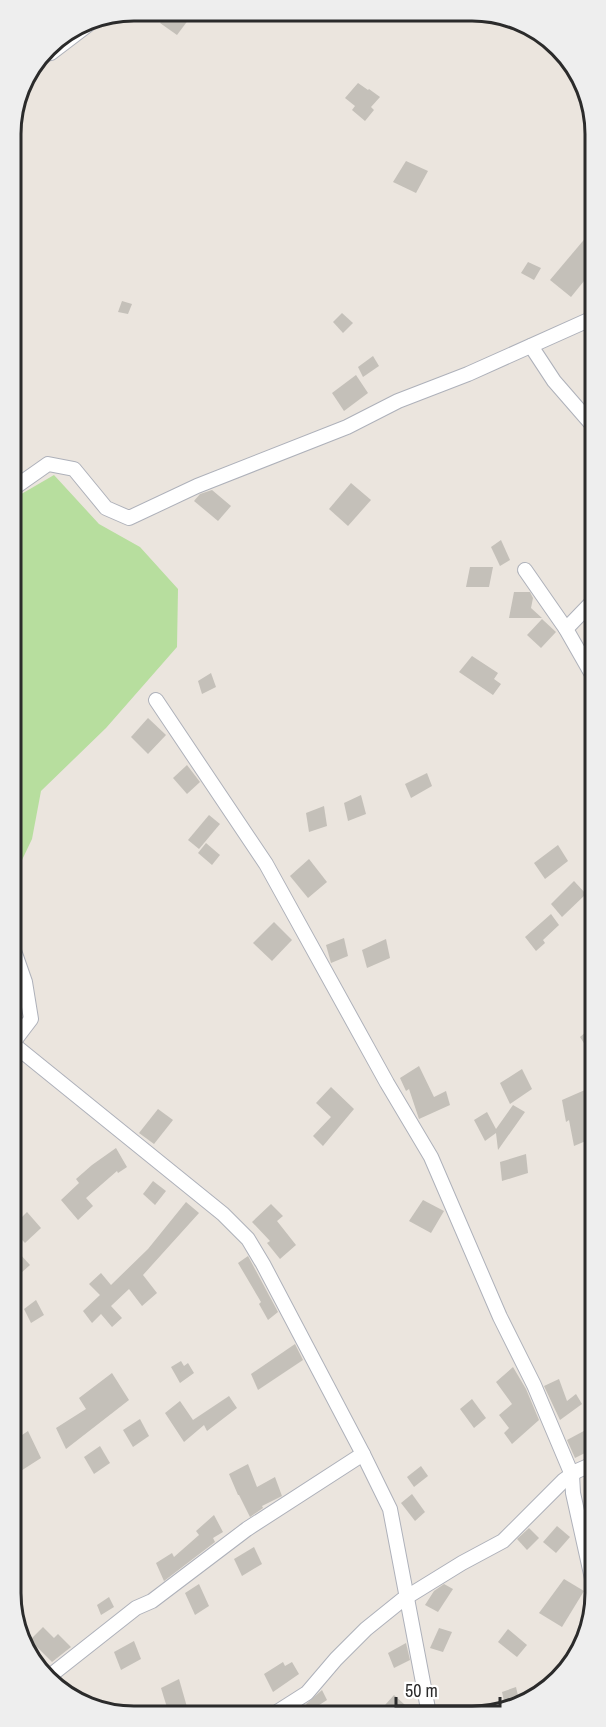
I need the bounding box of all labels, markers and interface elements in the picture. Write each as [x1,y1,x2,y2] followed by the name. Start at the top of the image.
[396,1670,500,1708] scale bar
[405,1678,438,1703] text: 50 m

